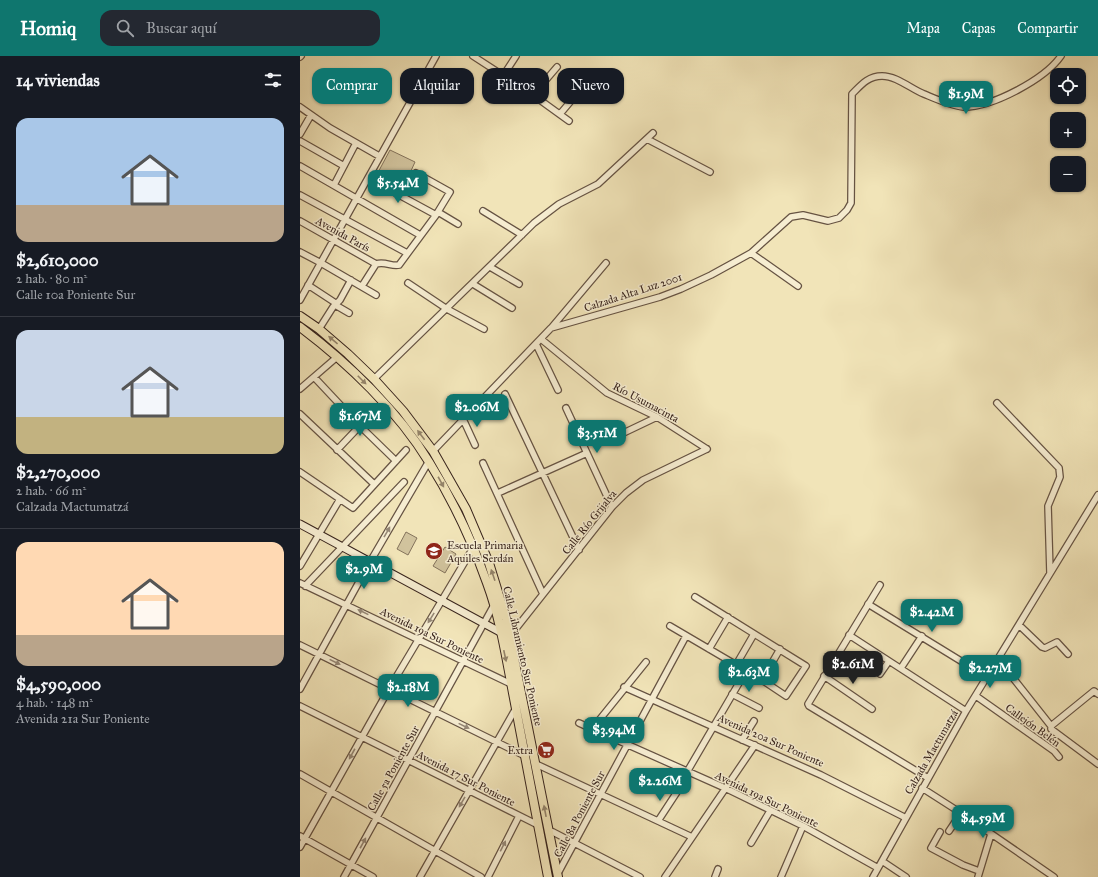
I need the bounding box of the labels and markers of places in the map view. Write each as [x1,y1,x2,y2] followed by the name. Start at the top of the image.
[938,81,994,115] pin: $1.9M
[365,170,431,204] pin: $5.54M
[444,394,510,428] pin: $2.06M
[327,403,393,437] pin: $1.67M
[564,420,630,454] pin: $3.51M
[446,539,523,566] place label: Escuela Primaria Aquiles Serdán
[424,541,444,561] school or university icon: Escuela Primaria Aquiles Serdán
[336,556,392,590] pin: $2.9M
[899,599,965,633] pin: $2.42M
[820,651,886,685] pin: $2.61M
[957,655,1023,689] pin: $2.27M
[716,659,782,693] pin: $2.63M
[375,674,441,708] pin: $2.18M
[581,717,647,751] pin: $3.94M
[536,740,556,760] supermarket icon: Extra
[508,744,533,757] place label: Extra
[627,768,693,802] pin: $2.26M
[950,805,1016,839] pin: $4.59M

